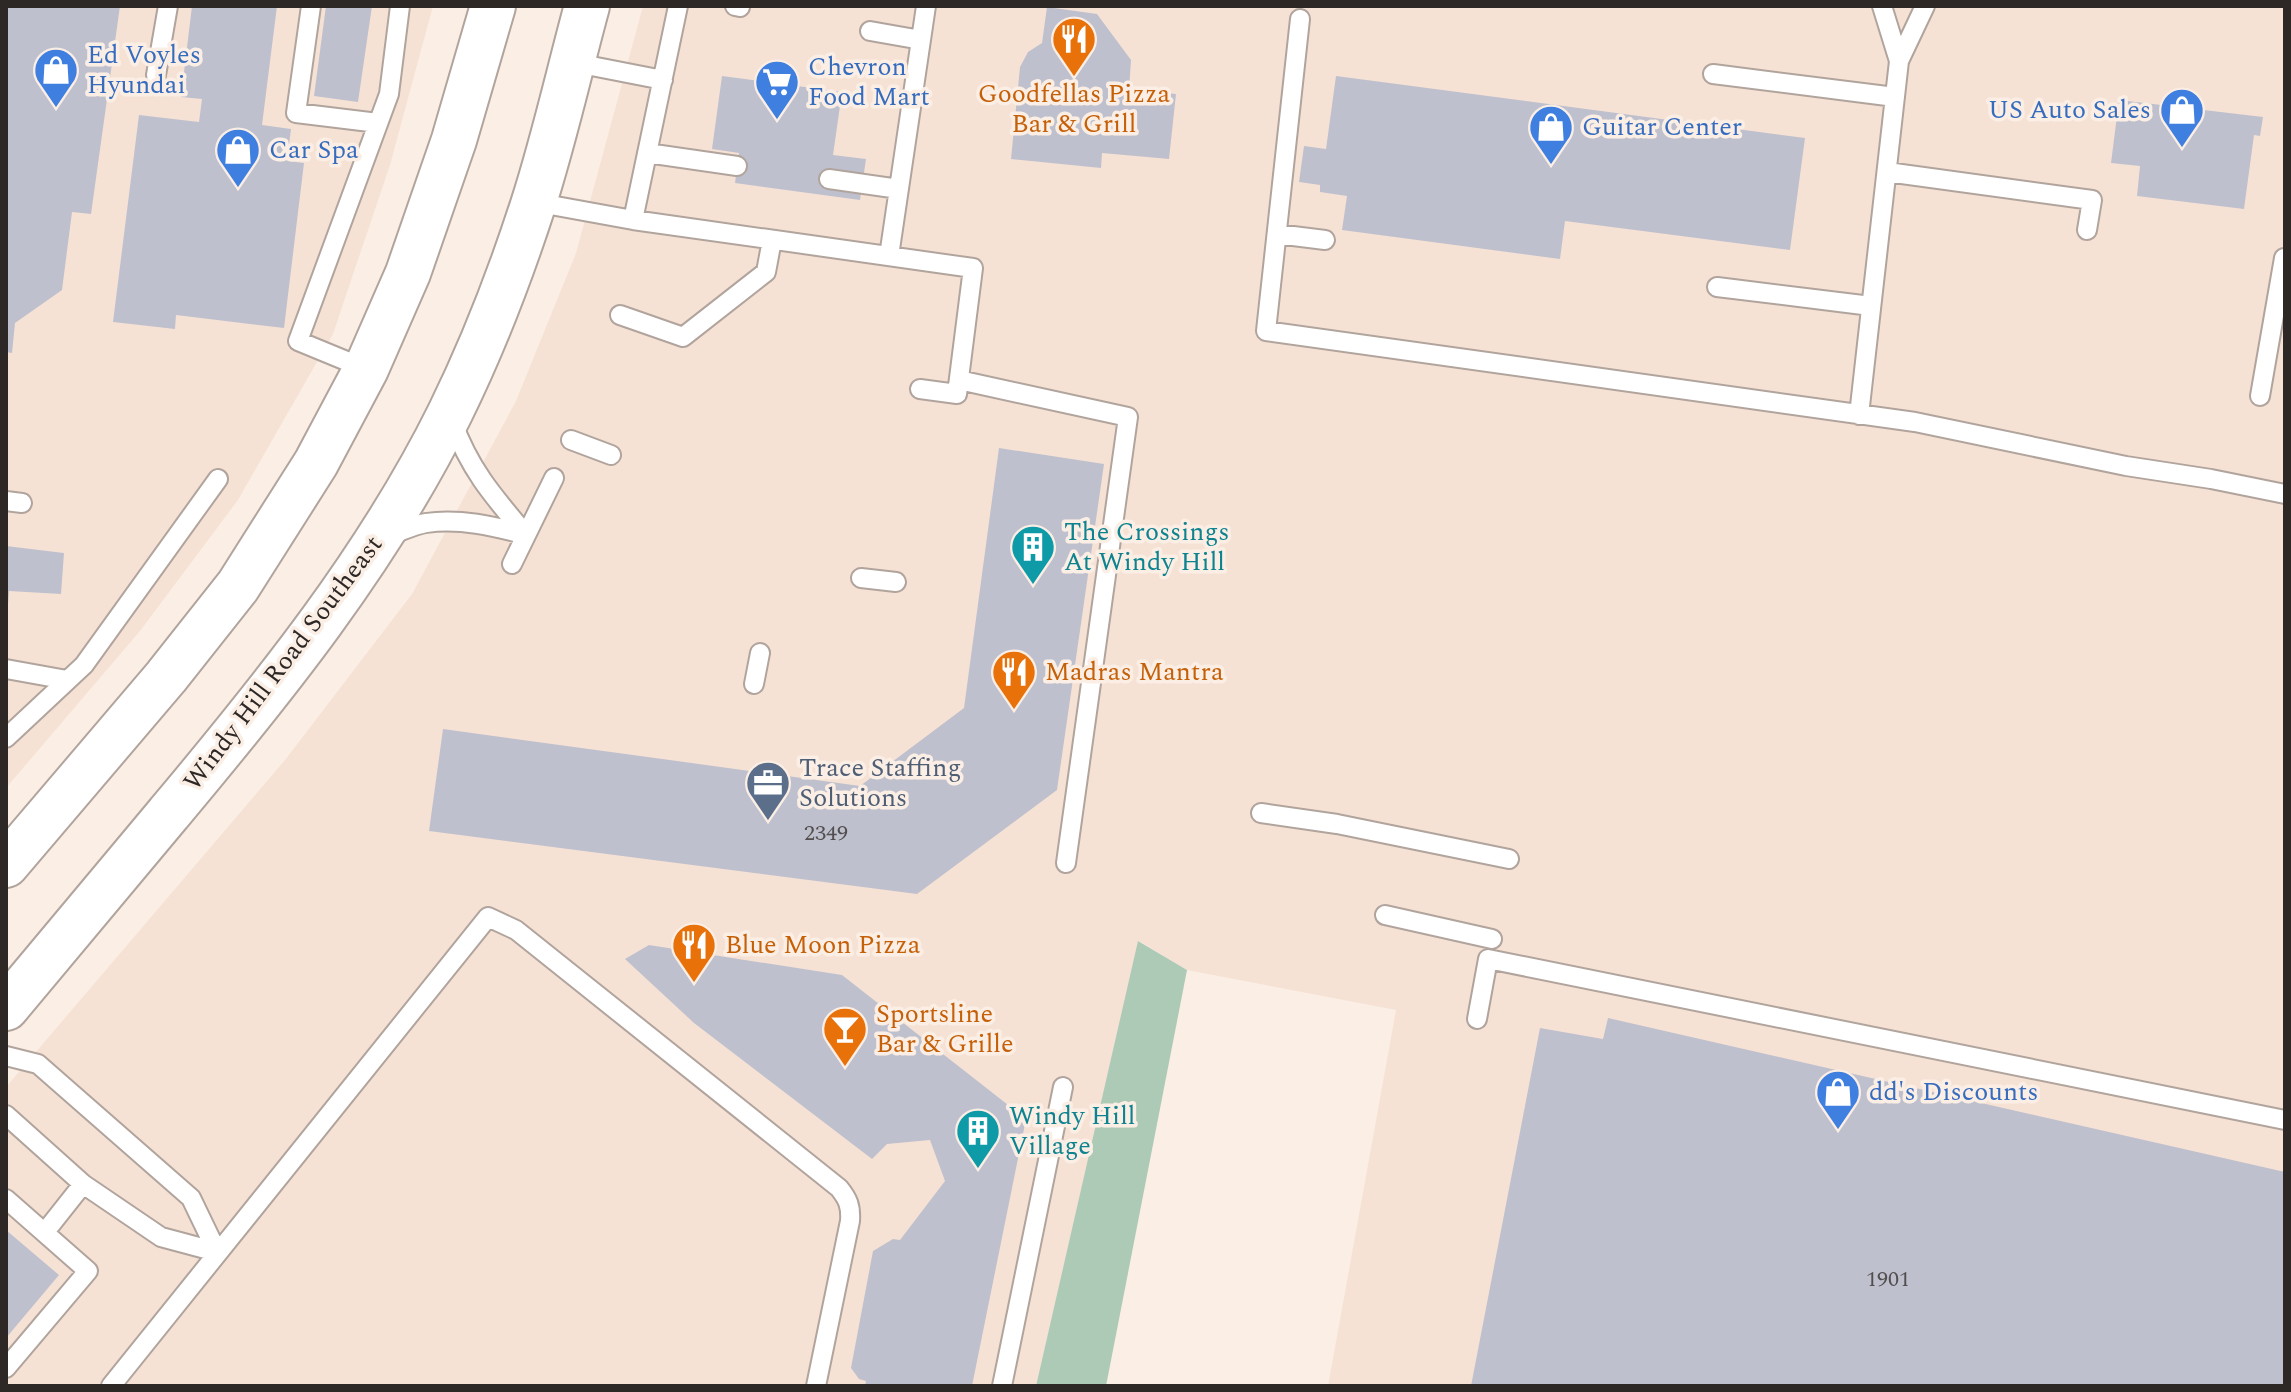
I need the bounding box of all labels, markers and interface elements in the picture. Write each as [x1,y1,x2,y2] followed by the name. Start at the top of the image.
[1050,15,1098,78] restaurant icon: Goodfellas Pizza Bar & Grill
[87,35,201,105] place label: Ed Voyles Hyundai
[32,46,80,109] shop icon: Ed Voyles Hyundai
[808,47,930,117] place label: Chevron Food Mart
[753,58,801,121] supermarket icon: Chevron Food Mart
[978,74,1171,144] place label: Goodfellas Pizza Bar & Grill
[2158,86,2206,149] shop icon: US Auto Sales
[1988,90,2151,130] place label: US Auto Sales
[1527,103,1575,166] shop icon: Guitar Center
[1582,107,1742,147] place label: Guitar Center
[214,126,262,189] shop icon: Car Spa
[269,130,359,170] place label: Car Spa
[1064,512,1230,582] place label: The Crossings At Windy Hill
[1009,523,1057,586] building icon: The Crossings At Windy Hill
[173,527,393,799] street label: Windy Hill Road Southeast
[990,648,1038,711] restaurant icon: Madras Mantra
[1045,652,1224,692] place label: Madras Mantra
[799,748,961,818] place label: Trace Staffing Solutions
[744,759,792,822] office icon: Trace Staffing Solutions
[804,817,848,850] house number: 2349
[670,921,718,984] restaurant icon: Blue Moon Pizza
[725,925,921,965] place label: Blue Moon Pizza
[876,994,1014,1064] place label: Sportsline Bar & Grille
[821,1005,869,1068] bar icon: Sportsline Bar & Grille
[1814,1068,1862,1131] shop icon: dd's Discounts
[1869,1072,2038,1112] place label: dd's Discounts
[1009,1096,1136,1166] place label: Windy Hill Village
[954,1107,1002,1170] building icon: Windy Hill Village
[1866,1263,1910,1296] house number: 1901

